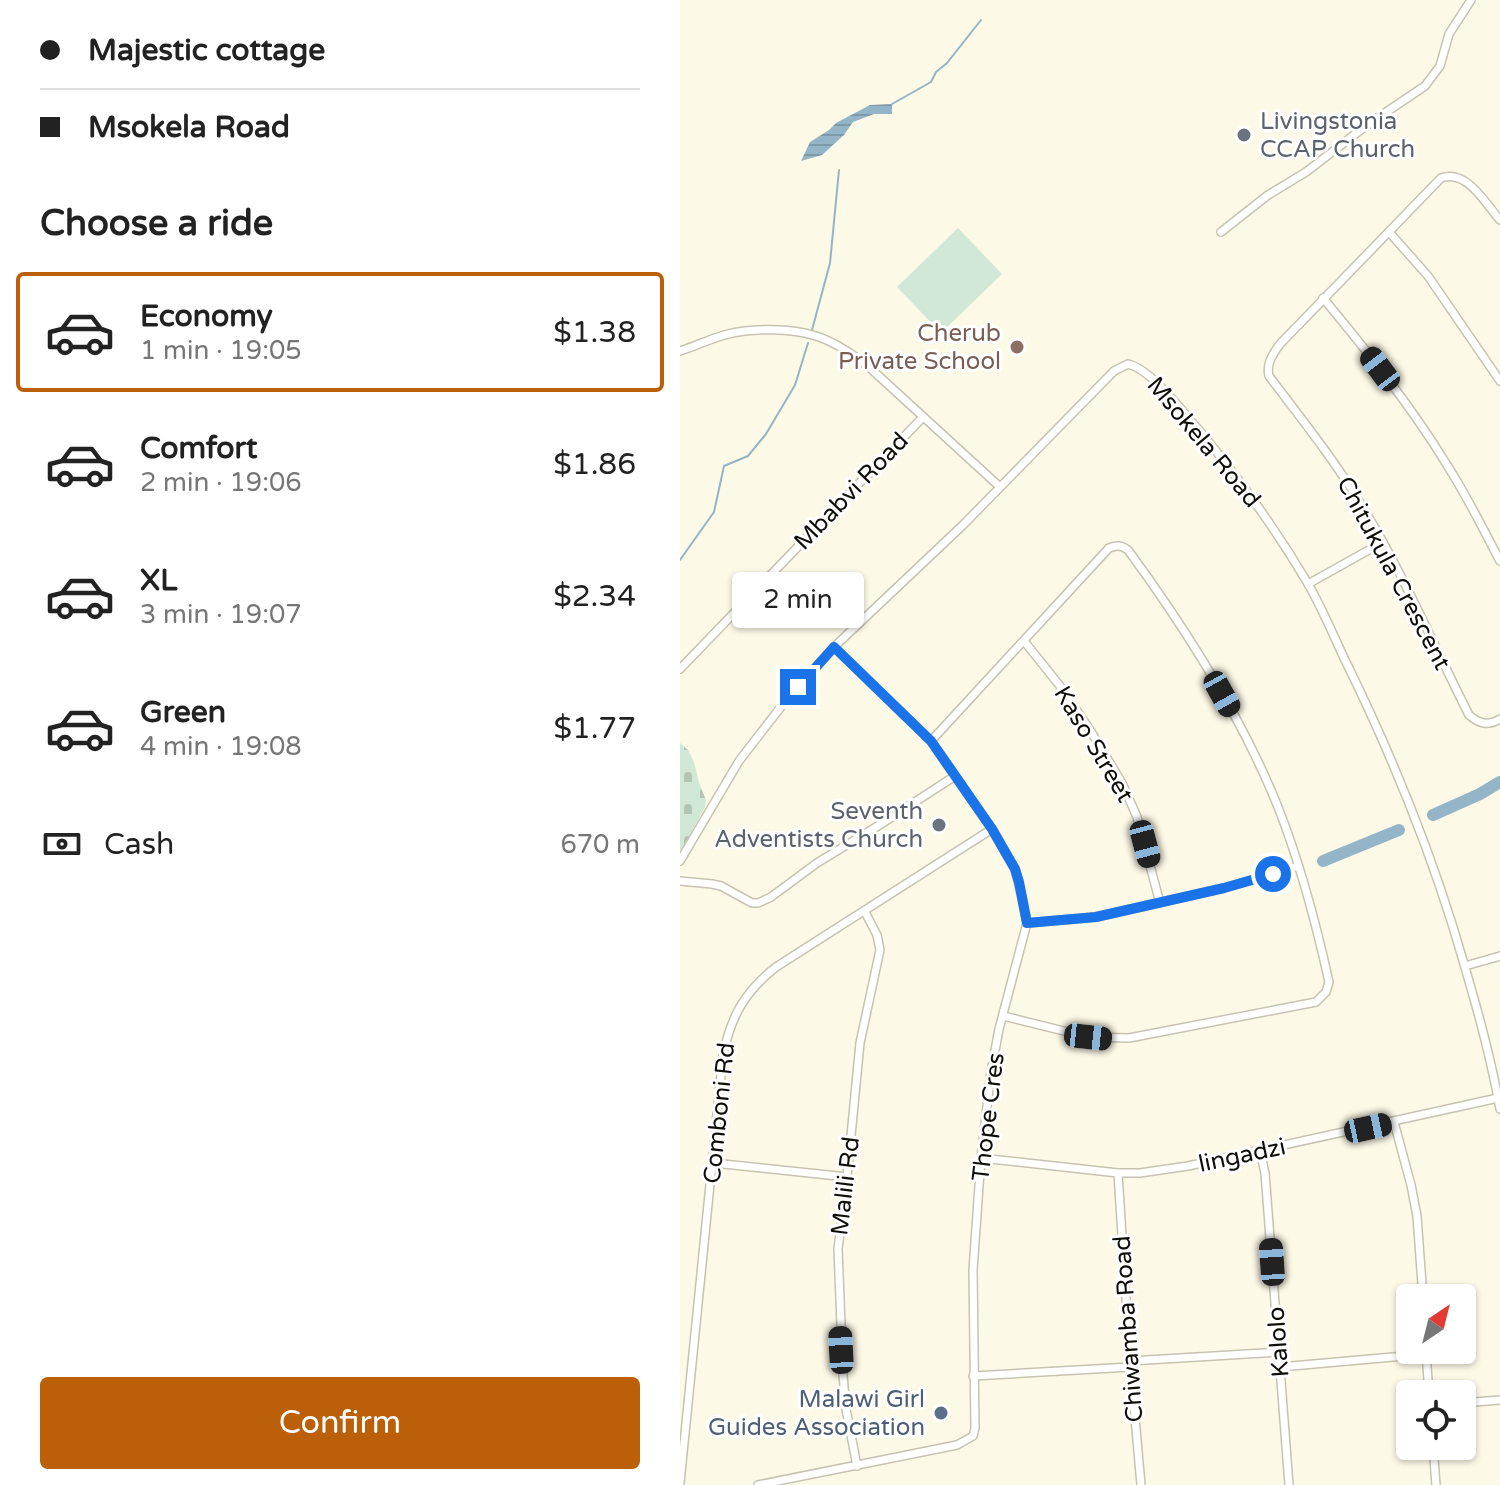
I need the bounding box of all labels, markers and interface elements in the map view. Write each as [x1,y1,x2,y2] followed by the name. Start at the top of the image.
[88,32,325,69] text: Majestic cottage
[1260,107,1415,164] place label: Livingstonia CCAP Church
[88,109,290,146] text: Msokela Road
[1235,126,1253,144] marker: Livingstonia CCAP Church
[40,202,273,245] text: Choose a ride
[44,296,116,368] icon: car
[140,298,273,335] text: Economy
[553,314,636,351] text: $1.38
[838,319,1001,376] place label: Cherub Private School
[140,335,302,366] text: 1 min · 19:05
[1008,338,1026,356] marker: Cherub Private School
[1356,343,1404,395] car
[1141,371,1267,513] street label: Msokela Road
[788,427,915,556] street label: Mbabvi Road
[44,428,116,500] icon: car
[140,430,258,467] text: Comfort
[553,446,636,483] text: $1.86
[140,467,302,498] text: 2 min · 19:06
[1330,472,1457,675] street label: Chitukula Crescent
[44,560,116,632] icon: car
[140,562,177,599] text: XL
[732,571,864,627] callout: 2 min
[553,578,636,615] text: $2.34
[763,584,833,615] text: 2 min
[140,599,302,630] text: 3 min · 19:07
[1200,667,1244,721] car
[780,669,816,705] route end
[1048,681,1140,808] street label: Kaso Street
[44,692,116,764] icon: car
[140,694,226,731] text: Green
[554,710,636,747] text: $1.77
[140,731,302,762] text: 4 min · 19:08
[714,797,923,854] place label: Seventh Adventists Church
[930,816,948,834] marker: Seventh Adventists Church
[1127,818,1163,870] car
[40,822,84,866] icon: cash
[104,826,174,863] text: Cash
[560,829,640,860] text: 670 m
[1255,856,1291,892] route start
[1063,1023,1113,1051] car
[698,1041,741,1185] street label: Comboni Rd
[966,1051,1011,1183] street label: Thope Cres
[1342,1111,1394,1145] car
[1196,1132,1288,1179] street label: lingadzi
[825,1135,866,1237] street label: Malili Rd
[1108,1235,1149,1423] street label: Chiwamba Road
[1258,1237,1286,1287] car
[1396,1284,1476,1364] north arrow
[1396,1284,1476,1460] map controls
[1262,1306,1295,1378] street label: Kalolo
[828,1325,854,1375] car
[40,1377,640,1469] button: Confirm
[1396,1380,1476,1460] button: locate
[708,1385,925,1442] place label: Malawi Girl Guides Association
[932,1404,950,1422] marker: Malawi Girl Guides Association

